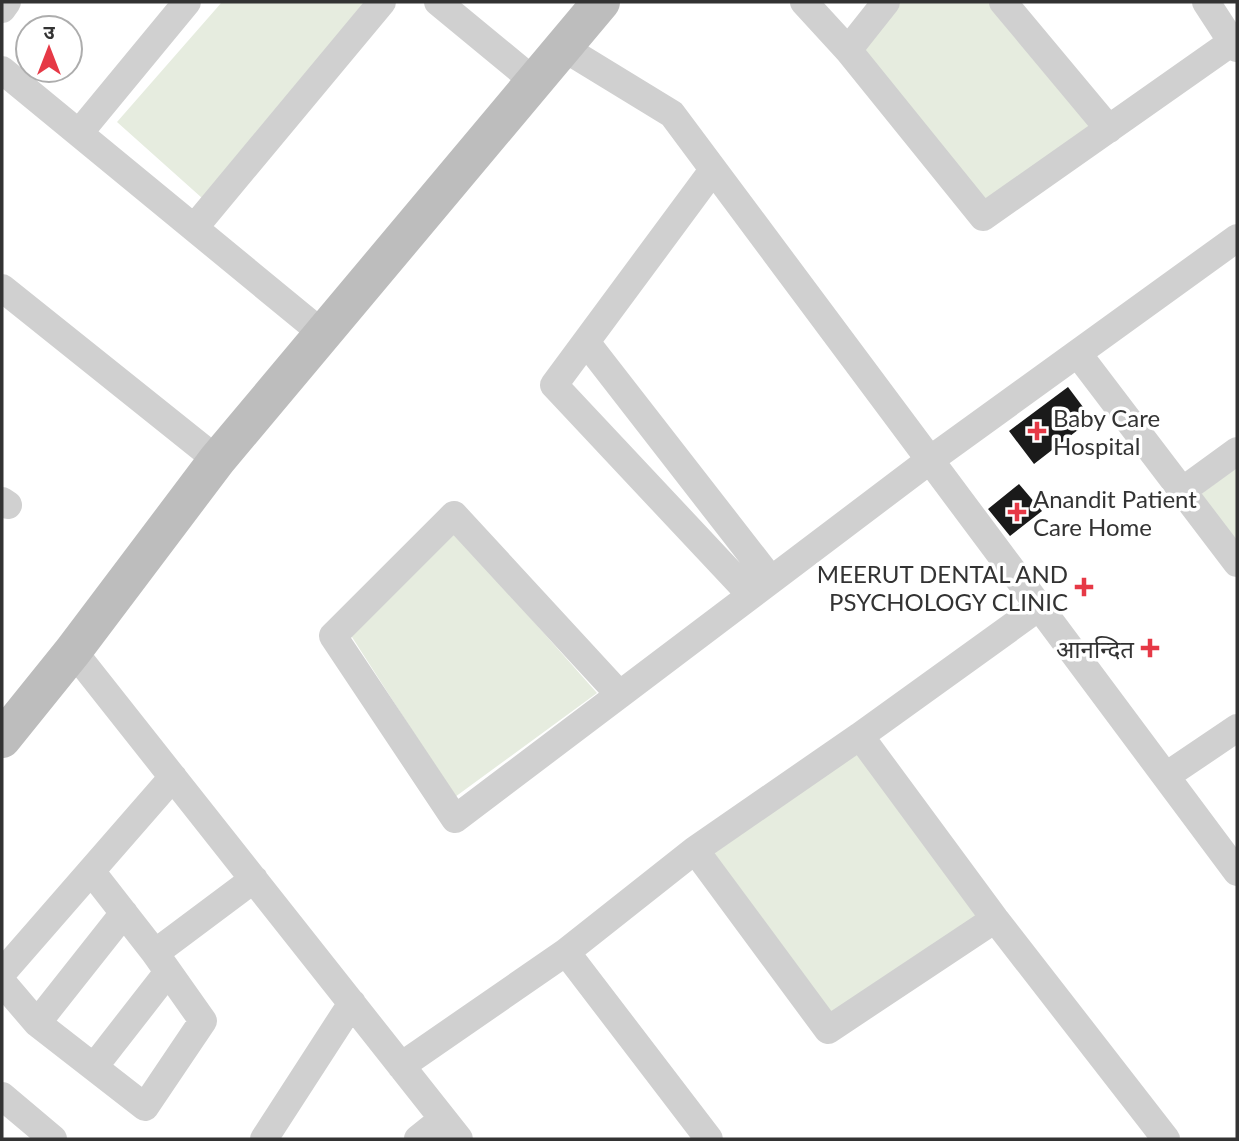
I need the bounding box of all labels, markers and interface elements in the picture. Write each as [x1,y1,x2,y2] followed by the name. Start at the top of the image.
[14,14,84,84] north arrow
[43,20,55,43] text: उ
[1053,403,1160,460] place label: Baby Care Hospital
[1027,421,1047,441] marker: Baby Care Hospital
[1033,484,1197,541] place label: Anandit Patient Care Home
[1007,502,1027,522] marker: Anandit Patient Care Home
[817,559,1068,616] place label: MEERUT DENTAL AND PSYCHOLOGY CLINIC
[1074,577,1094,597] marker: MEERUT DENTAL AND PSYCHOLOGY CLINIC
[1056,634,1135,663] place label: आनन्दित
[1140,638,1160,658] marker: आनन्दित

